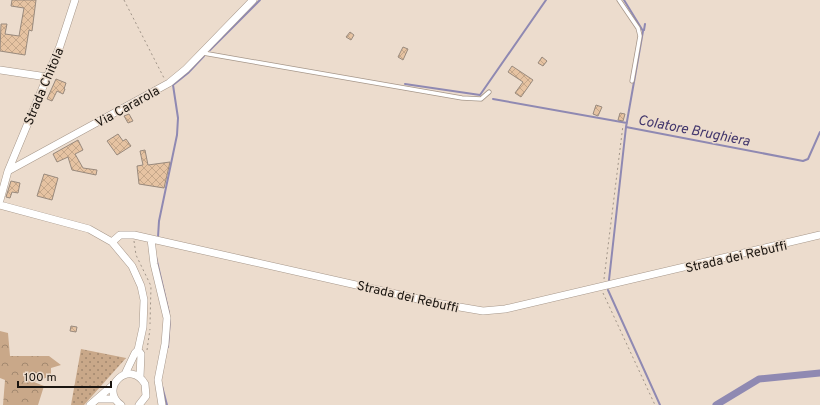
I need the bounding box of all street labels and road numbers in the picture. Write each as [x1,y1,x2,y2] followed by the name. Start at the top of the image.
[21,46,68,128] street label: Strada Chitola
[93,84,163,132] street label: Via Cararola
[684,238,789,277] street label: Strada dei Rebuffi
[355,278,460,317] street label: Strada dei Rebuffi

